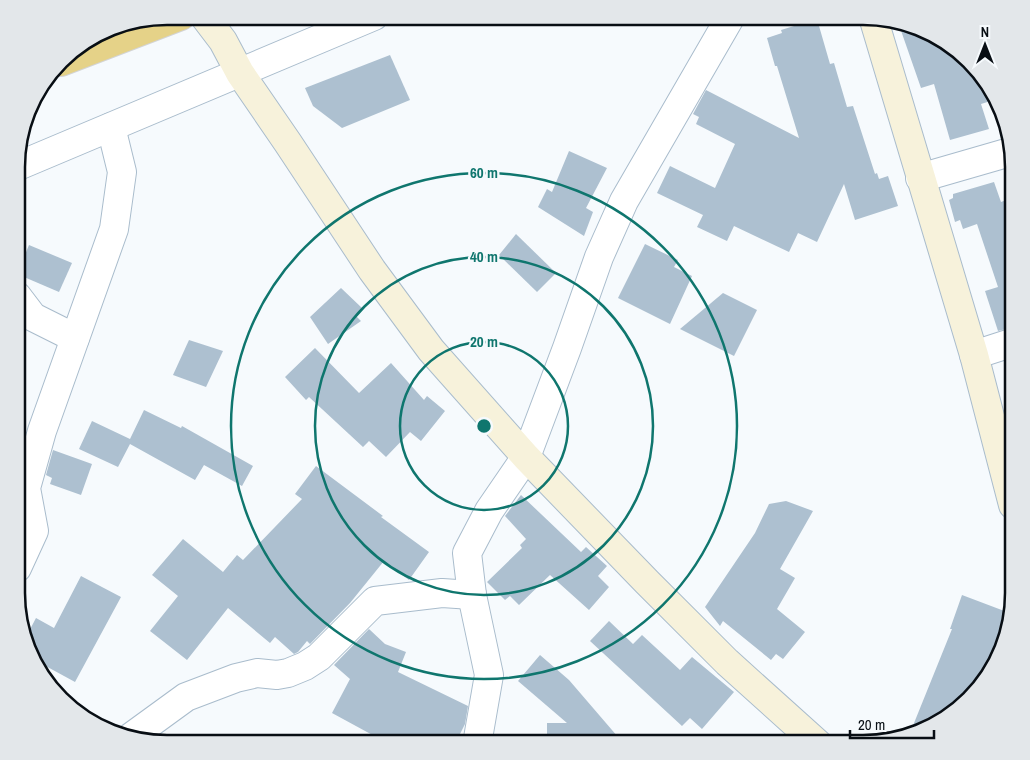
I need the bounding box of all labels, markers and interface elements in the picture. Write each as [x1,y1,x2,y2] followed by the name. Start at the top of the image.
[960,20,1010,70] north arrow
[981,23,989,41] text: N
[470,162,498,183] text: 60 m
[470,246,498,267] text: 40 m
[470,331,498,352] text: 20 m
[475,417,493,435] centre of rings
[850,708,934,740] scale bar
[858,714,885,735] text: 20 m

